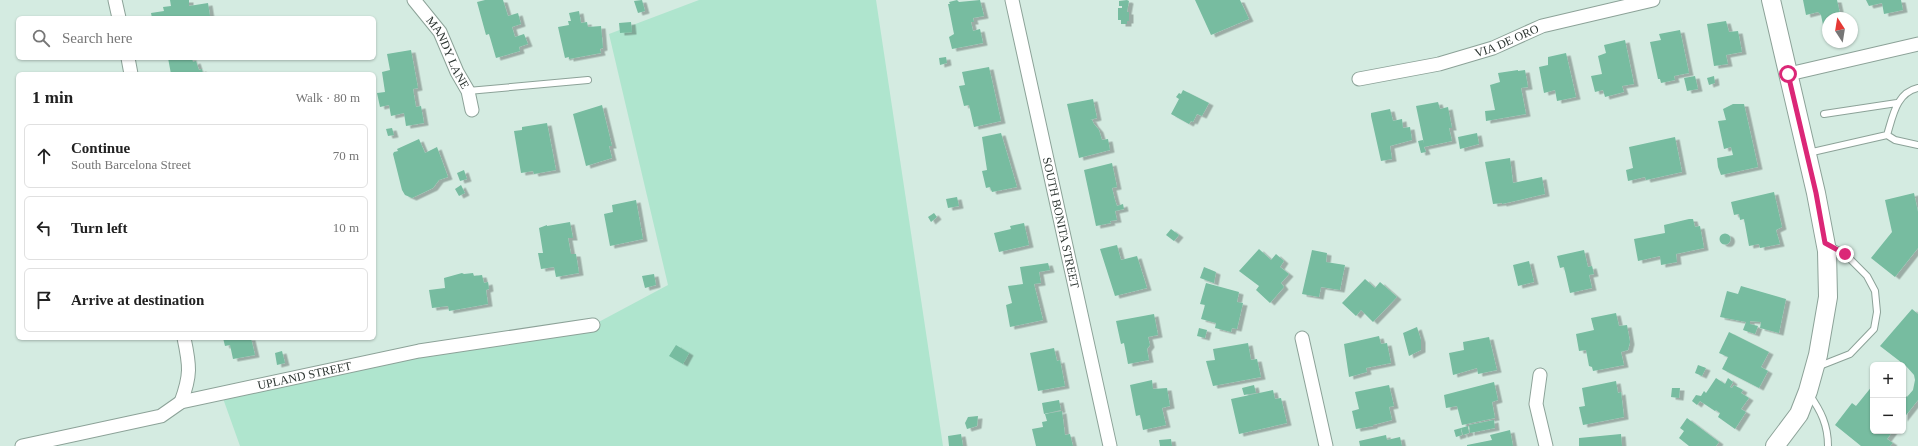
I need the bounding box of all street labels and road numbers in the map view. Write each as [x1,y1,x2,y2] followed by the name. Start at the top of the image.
[423,13,472,91] street label: MANDY LANE
[1473,21,1541,60] street label: VIA DE ORO
[1040,156,1082,290] street label: SOUTH BONITA STREET
[256,359,354,392] street label: UPLAND STREET

